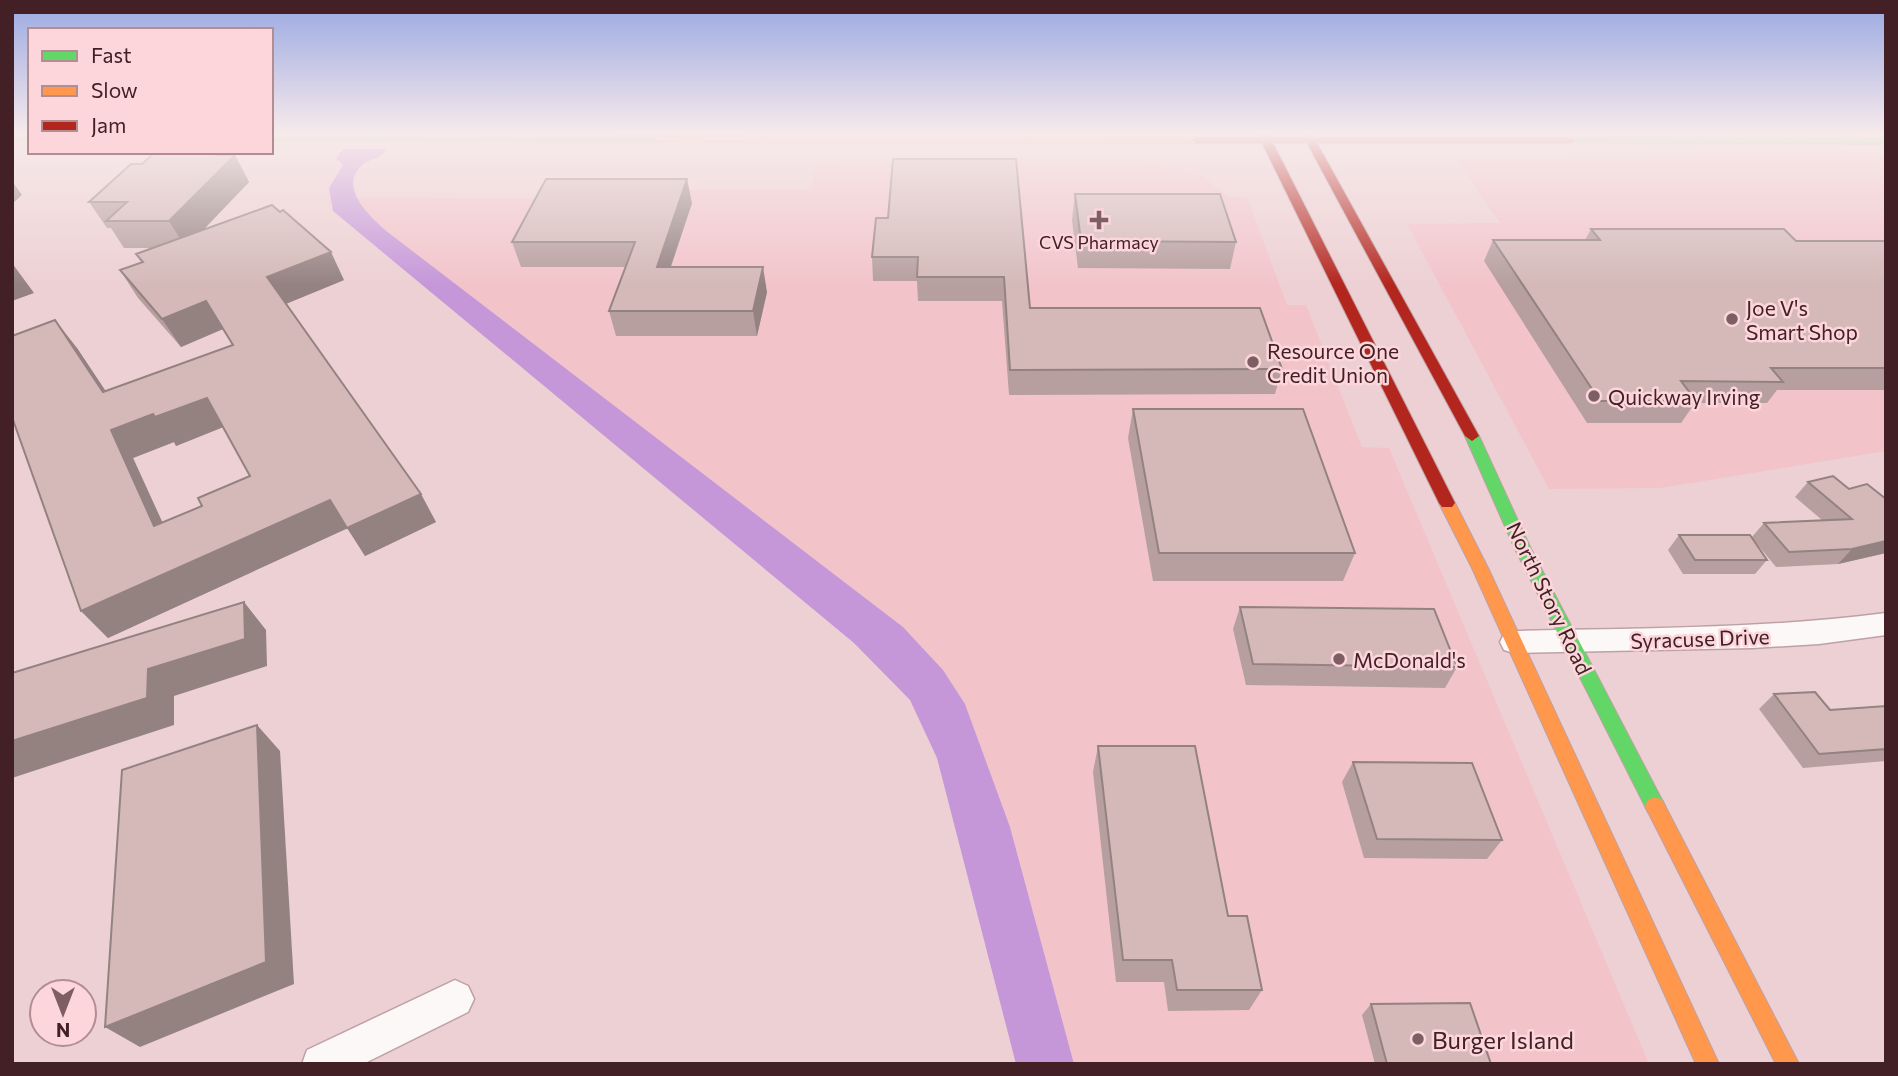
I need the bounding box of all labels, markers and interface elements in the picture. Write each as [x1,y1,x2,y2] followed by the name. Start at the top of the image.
[28,28,273,154] legend
[91,42,132,67] text: Fast
[91,77,138,102] text: Slow
[91,112,126,137] text: Jam
[1091,212,1107,228] marker: CVS Pharmacy
[1039,231,1159,253] place label: CVS Pharmacy
[1746,295,1858,344] place label: Joe V's Smart Shop
[1724,311,1740,327] marker: Joe V's Smart Shop
[1267,338,1399,387] place label: Resource One Credit Union
[1245,354,1261,370] marker: Resource One Credit Union
[1608,384,1760,409] place label: Quickway Irving
[1586,388,1602,404] marker: Quickway Irving
[1502,518,1598,678] street label: North Story Road
[1630,623,1770,653] street label: Syracuse Drive
[1353,647,1466,672] place label: McDonald's
[1331,651,1347,667] marker: McDonald's
[28,978,98,1048] north arrow
[56,1019,70,1042] text: N
[1432,1025,1574,1054] place label: Burger Island
[1410,1031,1426,1047] marker: Burger Island

